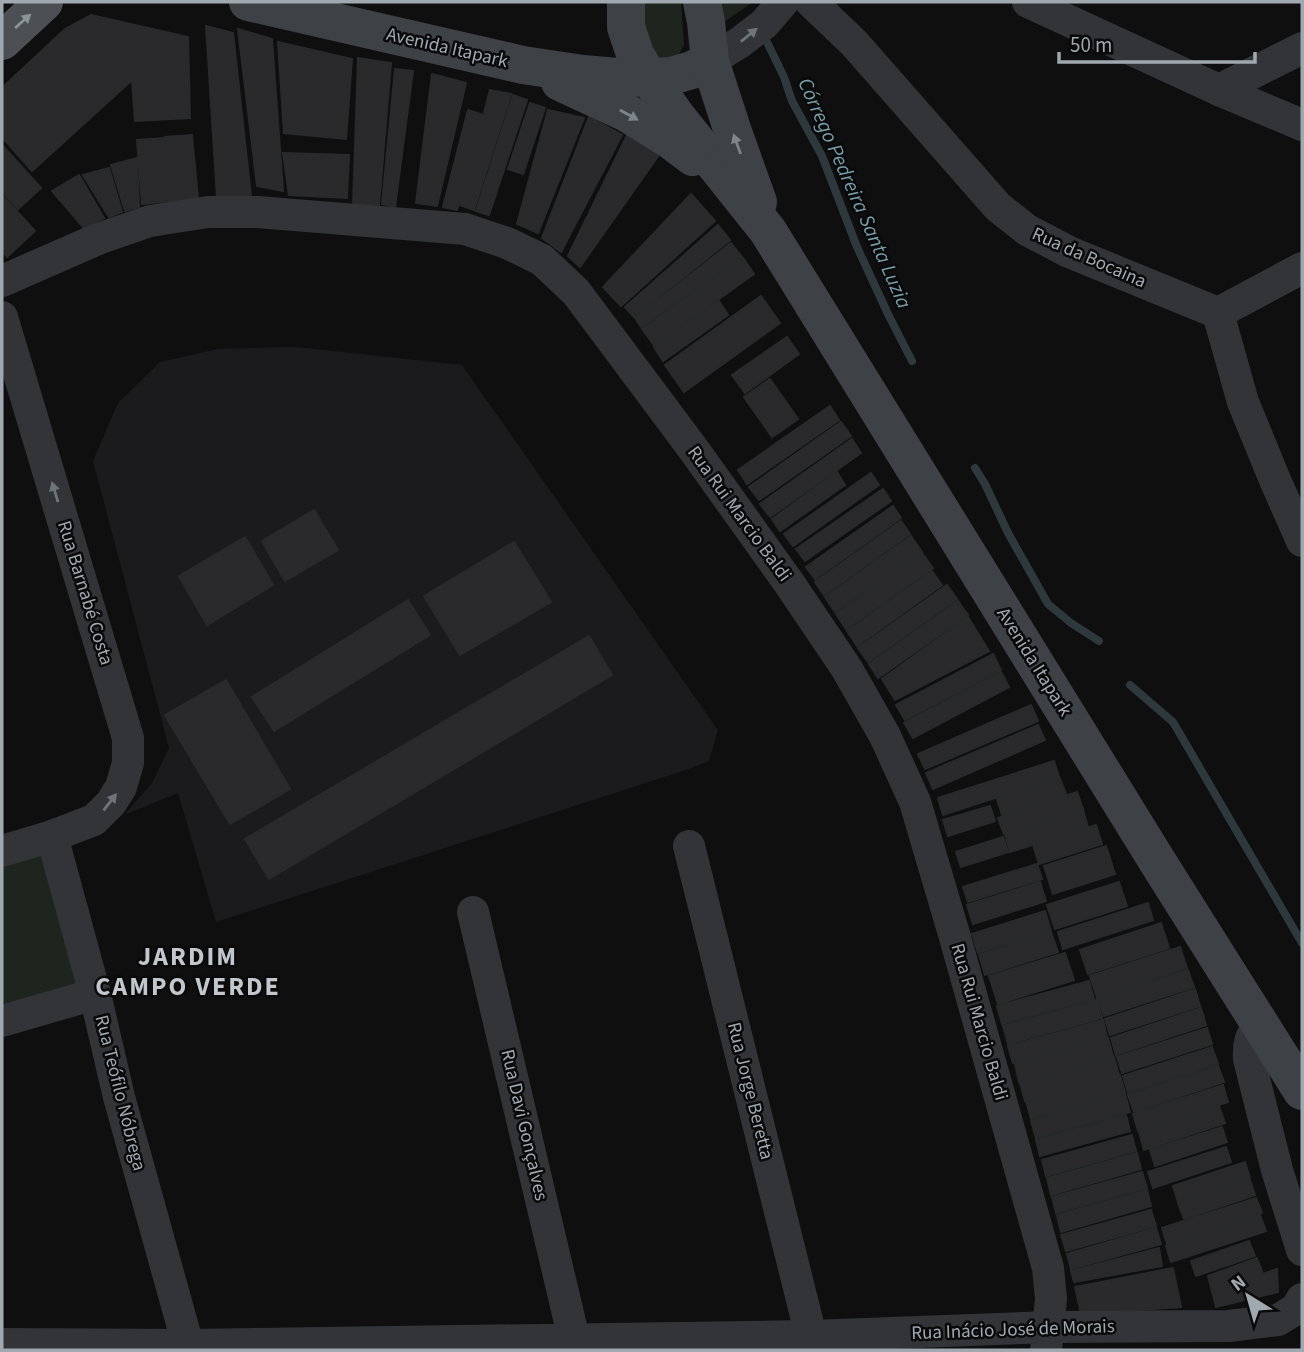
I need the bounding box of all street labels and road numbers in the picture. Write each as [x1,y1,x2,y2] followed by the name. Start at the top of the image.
[384,21,511,75] street label: Avenida Itapark
[1028,221,1150,295] street label: Rua da Bocaina
[680,440,798,588] street label: Rua Rui Marcio Baldi
[50,517,120,669] street label: Rua Barnabé Costa
[990,602,1079,722] street label: Avenida Itapark
[944,940,1014,1104] street label: Rua Rui Marcio Baldi
[88,1012,152,1174] street label: Rua Teófilo Nóbrega
[720,1019,780,1163] street label: Rua Jorge Beretta
[493,1047,555,1203] street label: Rua Davi Gonçalves
[911,1313,1115,1347] street label: Rua Inácio José de Morais

